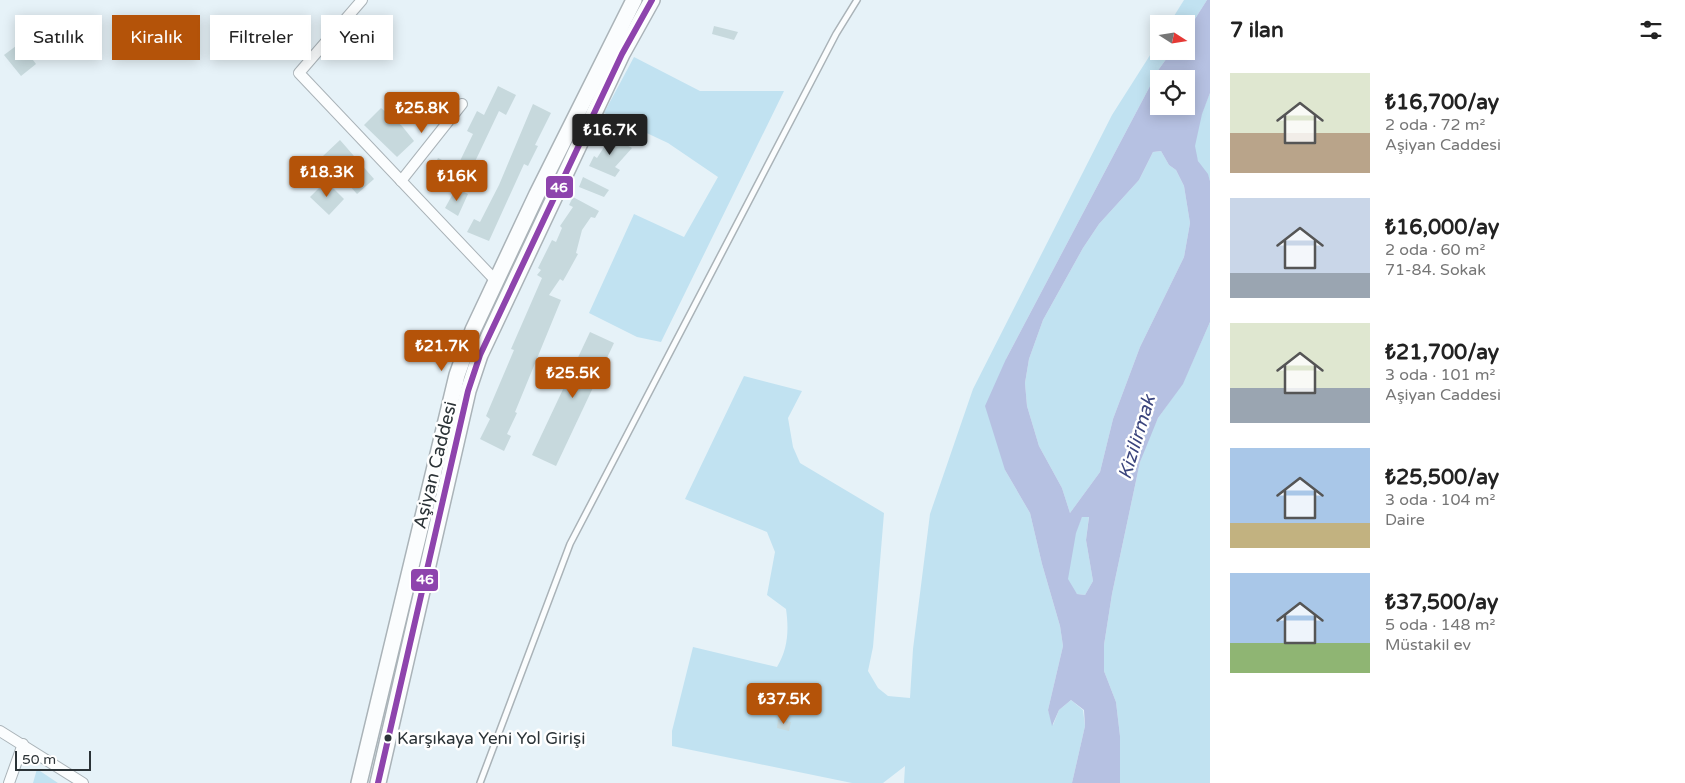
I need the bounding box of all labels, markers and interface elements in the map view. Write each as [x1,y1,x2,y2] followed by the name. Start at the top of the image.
[15,15,102,60] chip: Satılık
[112,15,200,60] chip: Kiralık
[210,15,311,60] chip: Filtreler
[321,15,393,60] chip: Yeni
[1150,15,1195,60] north arrow
[1150,15,1195,115] map controls
[1637,16,1665,44] icon: filters
[1230,18,1284,43] text: 7 ilan
[1150,70,1195,115] button: locate
[1385,90,1499,115] text: ₺16,700/ay
[381,92,463,134] pin: ₺25.8K
[1270,93,1330,153] icon: home
[395,98,449,118] text: ₺25.8K
[569,114,651,156] pin: ₺16.7K
[1385,115,1485,135] text: 2 oda · 72 m²
[583,120,637,140] text: ₺16.7K
[1385,135,1501,155] text: Aşiyan Caddesi
[286,156,368,198] pin: ₺18.3K
[427,160,487,202] pin: ₺16K
[300,162,354,182] text: ₺18.3K
[437,166,477,186] text: ₺16K
[545,175,574,199] line badge: 46
[550,179,568,196] text: 46
[1385,215,1499,240] text: ₺16,000/ay
[1270,218,1330,278] icon: home
[1385,240,1485,260] text: 2 oda · 60 m²
[1385,260,1486,280] text: 71-84. Sokak
[401,330,483,372] pin: ₺21.7K
[415,336,469,356] text: ₺21.7K
[1385,340,1499,365] text: ₺21,700/ay
[1270,343,1330,403] icon: home
[532,356,614,399] pin: ₺25.5K
[546,363,600,383] text: ₺25.5K
[1385,365,1495,385] text: 3 oda · 101 m²
[1385,385,1501,405] text: Aşiyan Caddesi
[1114,391,1161,482] water label: Kizilirmak
[409,399,461,531] street label: Aşiyan Caddesi
[1385,465,1499,490] text: ₺25,500/ay
[1270,468,1330,528] icon: home
[1385,490,1495,510] text: 3 oda · 104 m²
[1385,510,1425,530] text: Daire
[410,568,439,592] line badge: 46
[416,571,434,588] text: 46
[1385,590,1498,615] text: ₺37,500/ay
[1270,593,1330,653] icon: home
[1385,615,1495,635] text: 5 oda · 148 m²
[1385,635,1471,655] text: Müstakil ev
[743,682,825,725] pin: ₺37.5K
[758,689,810,709] text: ₺37.5K
[397,728,585,749] place label: Karşıkaya Yeni Yol Girişi
[383,733,393,743] marker: Karşıkaya Yeni Yol Girişi
[15,748,91,771] scale bar
[22,751,56,768] text: 50 m

